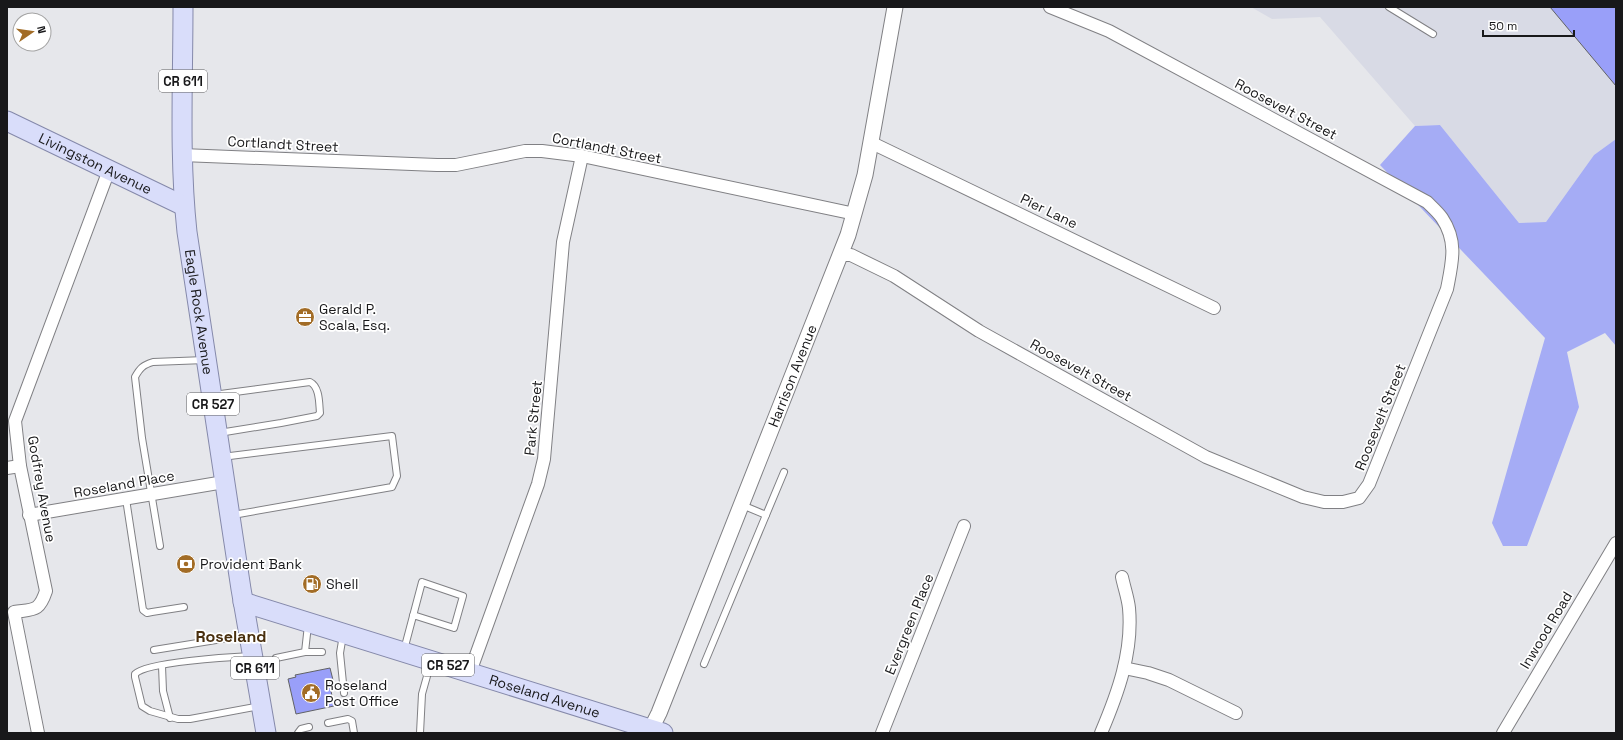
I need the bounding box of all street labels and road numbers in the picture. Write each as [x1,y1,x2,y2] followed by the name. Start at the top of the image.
[159,70,207,92] road number: CR 611
[1232,74,1340,144] street label: Roosevelt Street
[36,129,155,198] street label: Livingston Avenue
[551,129,663,167] street label: Cortlandt Street
[227,132,339,156] street label: Cortlandt Street
[1017,189,1081,233] street label: Pier Lane
[181,248,217,376] street label: Eagle Rock Avenue
[764,322,821,430] street label: Harrison Avenue
[1027,335,1135,405] street label: Roosevelt Street
[1350,361,1410,473] street label: Roosevelt Street
[520,380,546,456] street label: Park Street
[187,393,239,415] road number: CR 527
[24,434,60,544] street label: Godfrey Avenue
[72,466,176,502] street label: Roseland Place
[881,571,937,677] street label: Evergreen Place
[1516,588,1576,672] street label: Inwood Road
[422,654,474,676] road number: CR 527
[231,657,279,679] road number: CR 611
[487,670,602,722] street label: Roseland Avenue

